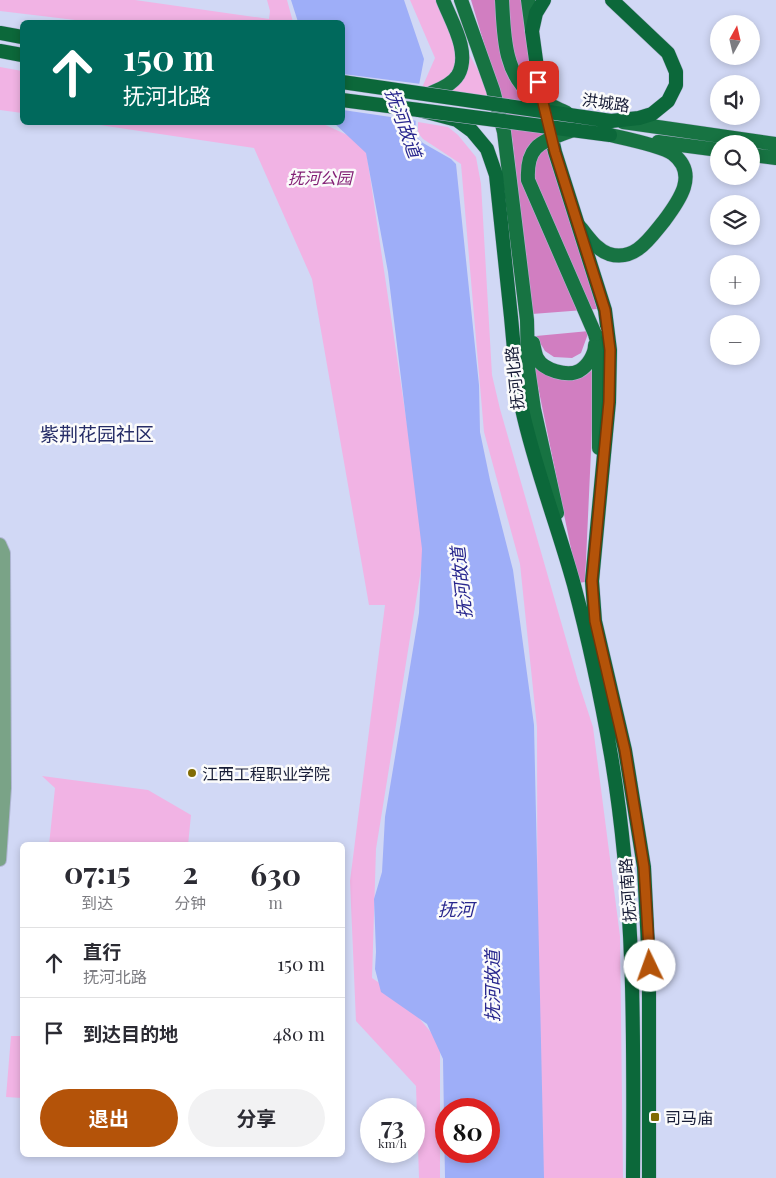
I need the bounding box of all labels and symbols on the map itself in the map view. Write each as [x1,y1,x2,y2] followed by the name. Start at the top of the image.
[710,15,760,65] north arrow
[517,61,559,103] pin
[380,85,429,164] water label: 抚河故道
[581,88,631,116] street label: 洪城路
[288,167,354,188] park label: 抚河公园
[500,345,528,411] street label: 抚河北路
[40,420,154,446] district label: 紫荆花园社区
[445,543,477,620] water label: 抚河故道
[202,763,330,784] place label: 江西工程职业学院
[186,767,198,779] marker: 江西工程职业学院
[614,857,640,923] street label: 抚河南路
[438,897,477,921] water label: 抚河
[623,939,675,991] position arrow
[480,947,504,1022] water label: 抚河故道
[435,1098,500,1163] speed limit sign: 80
[665,1107,713,1128] place label: 司马庙
[649,1111,661,1123] marker: 司马庙

